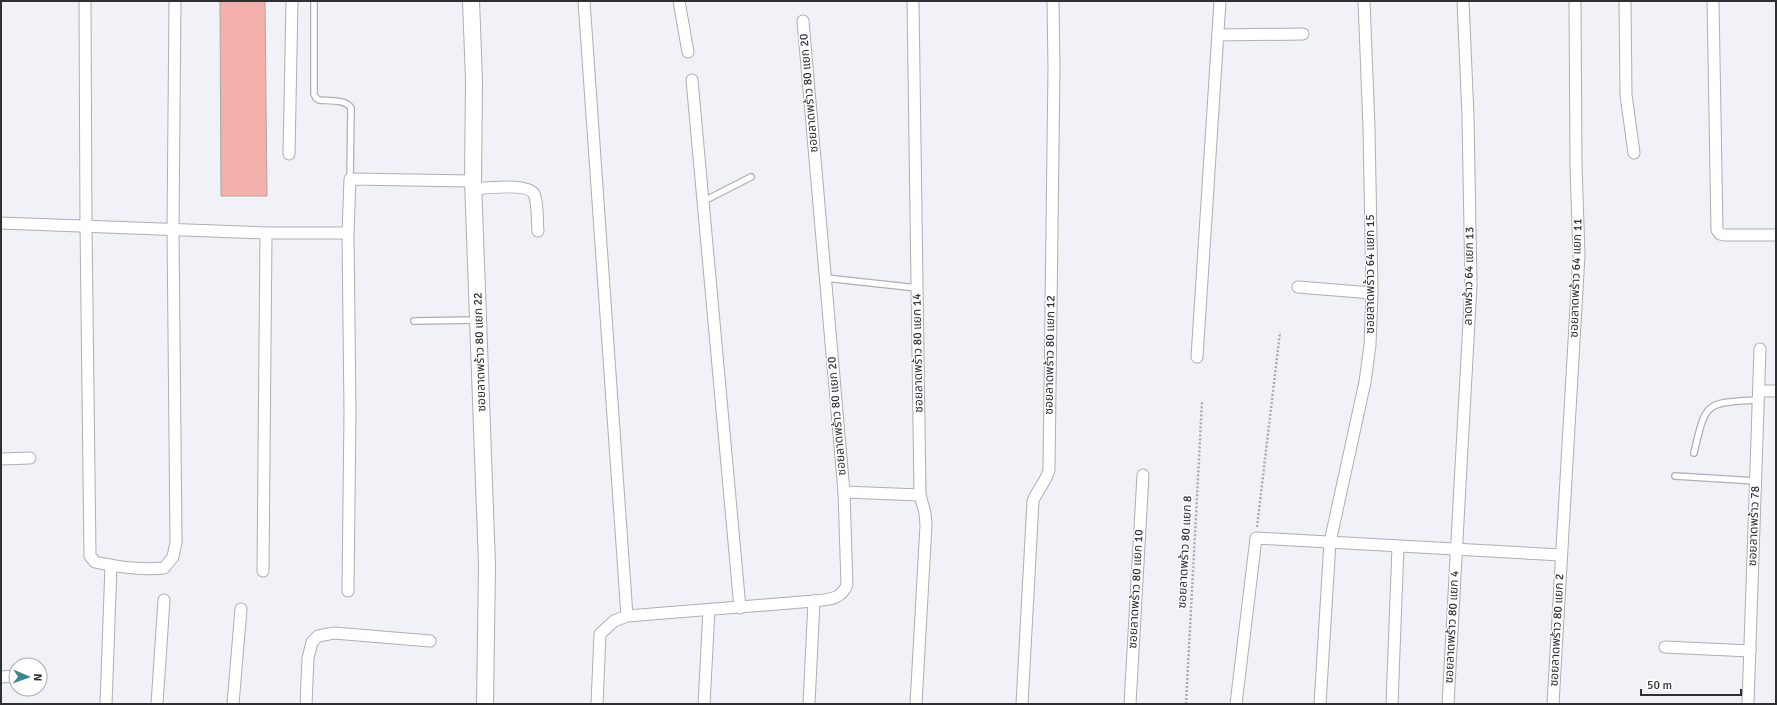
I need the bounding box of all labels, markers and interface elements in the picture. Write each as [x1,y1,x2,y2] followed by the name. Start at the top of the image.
[796,33,822,153] street label: ซอยลาดพร้าว 80 แยก 20
[1363,214,1378,334] street label: ซอยลาดพร้าว 64 แยก 15
[1566,218,1586,338] street label: ซอยลาดพร้าว 64 แยก 11
[1461,227,1477,325] street label: ลาดพร้าว 64 แยก 13
[470,292,490,412] street label: ซอยลาดพร้าว 80 แยก 22
[909,293,927,413] street label: ซอยลาดพร้าว 80 แยก 14
[1041,295,1059,415] street label: ซอยลาดพร้าว 80 แยก 12
[824,356,850,476] street label: ซอยลาดพร้าว 80 แยก 20
[1745,486,1763,566] street label: ซอยลาดพร้าว 78
[1175,495,1195,609] street label: ซอยลาดพร้าว 80 แยก 8
[1125,529,1147,649] street label: ซอยลาดพร้าว 80 แยก 10
[1442,570,1462,684] street label: ซอยลาดพร้าว 80 แยก 4
[1547,573,1567,687] street label: ซอยลาดพร้าว 80 แยก 2
[8,657,48,697] north arrow
[1641,671,1741,697] scale bar
[31,673,44,681] text: N
[1647,678,1672,693] text: 50 m

